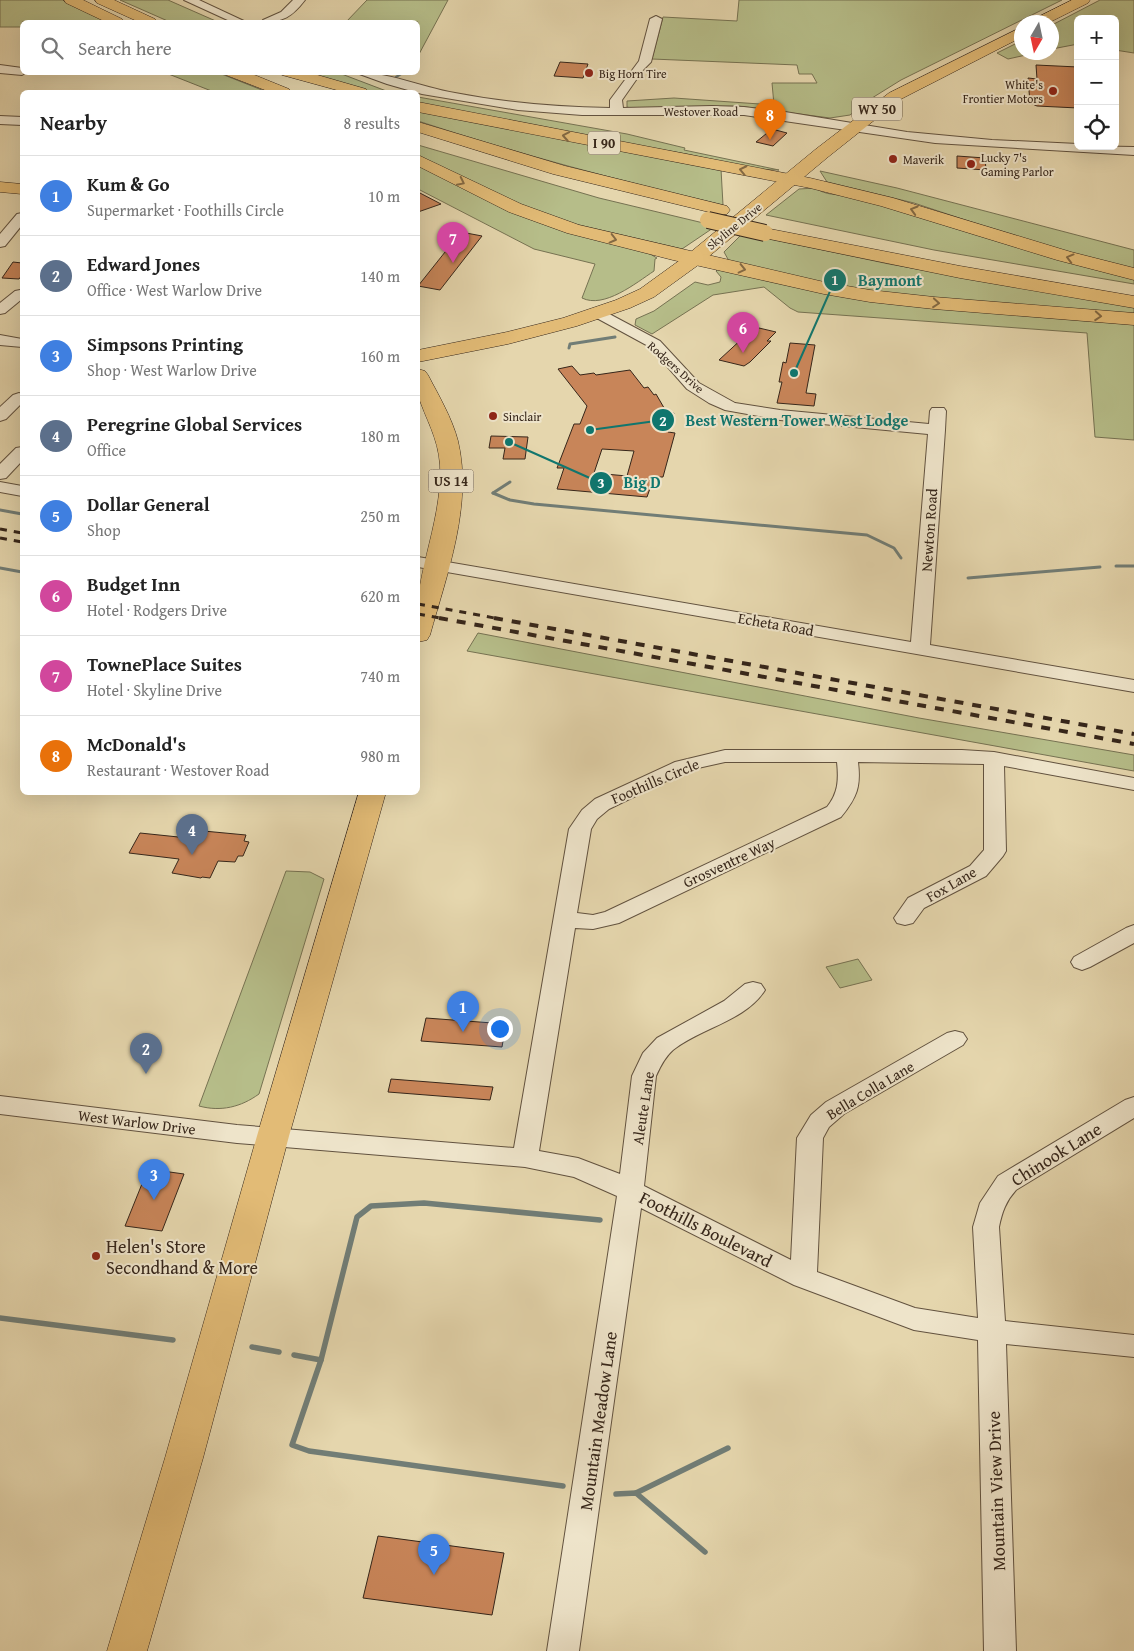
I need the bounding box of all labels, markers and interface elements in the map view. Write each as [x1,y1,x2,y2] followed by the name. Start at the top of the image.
[1014,15,1059,60] north arrow
[1074,15,1119,150] map controls
[1074,15,1119,60] button: +
[20,20,420,75] search box
[38,34,66,62] icon: search
[78,34,172,62] text: Search here
[1074,60,1119,105] button: −
[599,65,667,82] place label: Big Horn Tire
[583,67,595,79] marker: Big Horn Tire
[963,76,1043,107] place label: White's Frontier Motors
[1047,85,1059,97] marker: White's Frontier Motors
[852,98,902,120] road number: WY 50
[754,99,786,140] pin: 8
[664,103,739,120] street label: Westover Road
[1074,105,1119,150] button: locate
[40,107,107,138] text: Nearby
[343,111,400,135] text: 8 results
[562,131,570,142] one-way arrow
[588,132,620,154] road number: I 90
[981,149,1054,180] place label: Lucky 7's Gaming Parlor
[903,151,945,168] place label: Maverik
[887,153,899,165] marker: Maverik
[965,158,977,170] marker: Lucky 7's Gaming Parlor
[739,165,747,175] one-way arrow
[87,170,170,198] text: Kum & Go
[456,176,465,186] one-way arrow
[52,184,60,208] text: 1
[368,184,400,208] text: 10 m
[87,198,284,222] text: Supermarket · Foothills Circle
[703,198,766,254] street label: Skyline Drive
[911,205,919,215] one-way arrow
[437,222,469,263] pin: 7
[608,234,616,244] one-way arrow
[87,250,200,278] text: Edward Jones
[1065,253,1074,264] one-way arrow
[737,263,746,274] one-way arrow
[52,264,60,288] text: 2
[360,264,400,288] text: 140 m
[822,265,932,296] callout: Baymont
[858,268,922,292] text: Baymont
[831,269,839,290] text: 1
[87,278,262,302] text: Office · West Warlow Drive
[932,298,940,309] one-way arrow
[1094,310,1102,321] one-way arrow
[727,312,759,353] pin: 6
[87,330,243,358] text: Simpsons Printing
[644,337,708,397] street label: Rodgers Drive
[52,344,60,368] text: 3
[360,344,400,368] text: 160 m
[87,358,257,382] text: Shop · West Warlow Drive
[651,405,919,436] callout: Best Western Tower West Lodge
[503,408,542,425] place label: Sinclair
[686,408,909,432] text: Best Western Tower West Lodge
[87,410,302,438] text: Peregrine Global Services
[487,410,499,422] marker: Sinclair
[659,410,667,431] text: 2
[52,424,60,448] text: 4
[360,424,400,448] text: 180 m
[87,438,126,462] text: Office
[588,467,671,498] callout: Big D
[428,470,474,492] road number: US 14
[623,470,661,494] text: Big D
[597,472,605,493] text: 3
[916,488,942,572] street label: Newton Road
[87,490,210,518] text: Dollar General
[52,504,60,528] text: 5
[360,504,400,528] text: 250 m
[87,518,121,542] text: Shop
[87,570,180,598] text: Budget Inn
[52,584,60,608] text: 6
[360,584,400,608] text: 620 m
[87,598,227,622] text: Hotel · Rodgers Drive
[736,607,816,641] street label: Echeta Road
[87,650,242,678] text: TownePlace Suites
[52,664,60,688] text: 7
[360,664,400,688] text: 740 m
[87,678,222,702] text: Hotel · Skyline Drive
[87,730,186,758] text: McDonald's
[52,744,60,768] text: 8
[360,744,400,768] text: 980 m
[608,753,702,809] street label: Foothills Circle
[87,758,269,782] text: Restaurant · Westover Road
[176,814,208,855] pin: 4
[680,831,779,892] street label: Grosventre Way
[922,861,980,907] street label: Fox Lane
[447,991,479,1032] pin: 1
[487,1016,513,1042] your location
[130,1033,162,1074] pin: 2
[822,1056,918,1124] street label: Bella Colla Lane
[627,1070,659,1146] street label: Aleute Lane
[77,1104,197,1140] street label: West Warlow Drive
[1005,1115,1107,1193] street label: Chinook Lane
[138,1159,170,1200] pin: 3
[635,1184,777,1274] street label: Foothills Boulevard
[106,1233,258,1281] place label: Helen's Store Secondhand & More
[90,1250,102,1262] marker: Helen's Store Secondhand & More
[572,1330,624,1512] street label: Mountain Meadow Lane
[980,1410,1012,1572] street label: Mountain View Drive
[418,1534,450,1575] pin: 5

